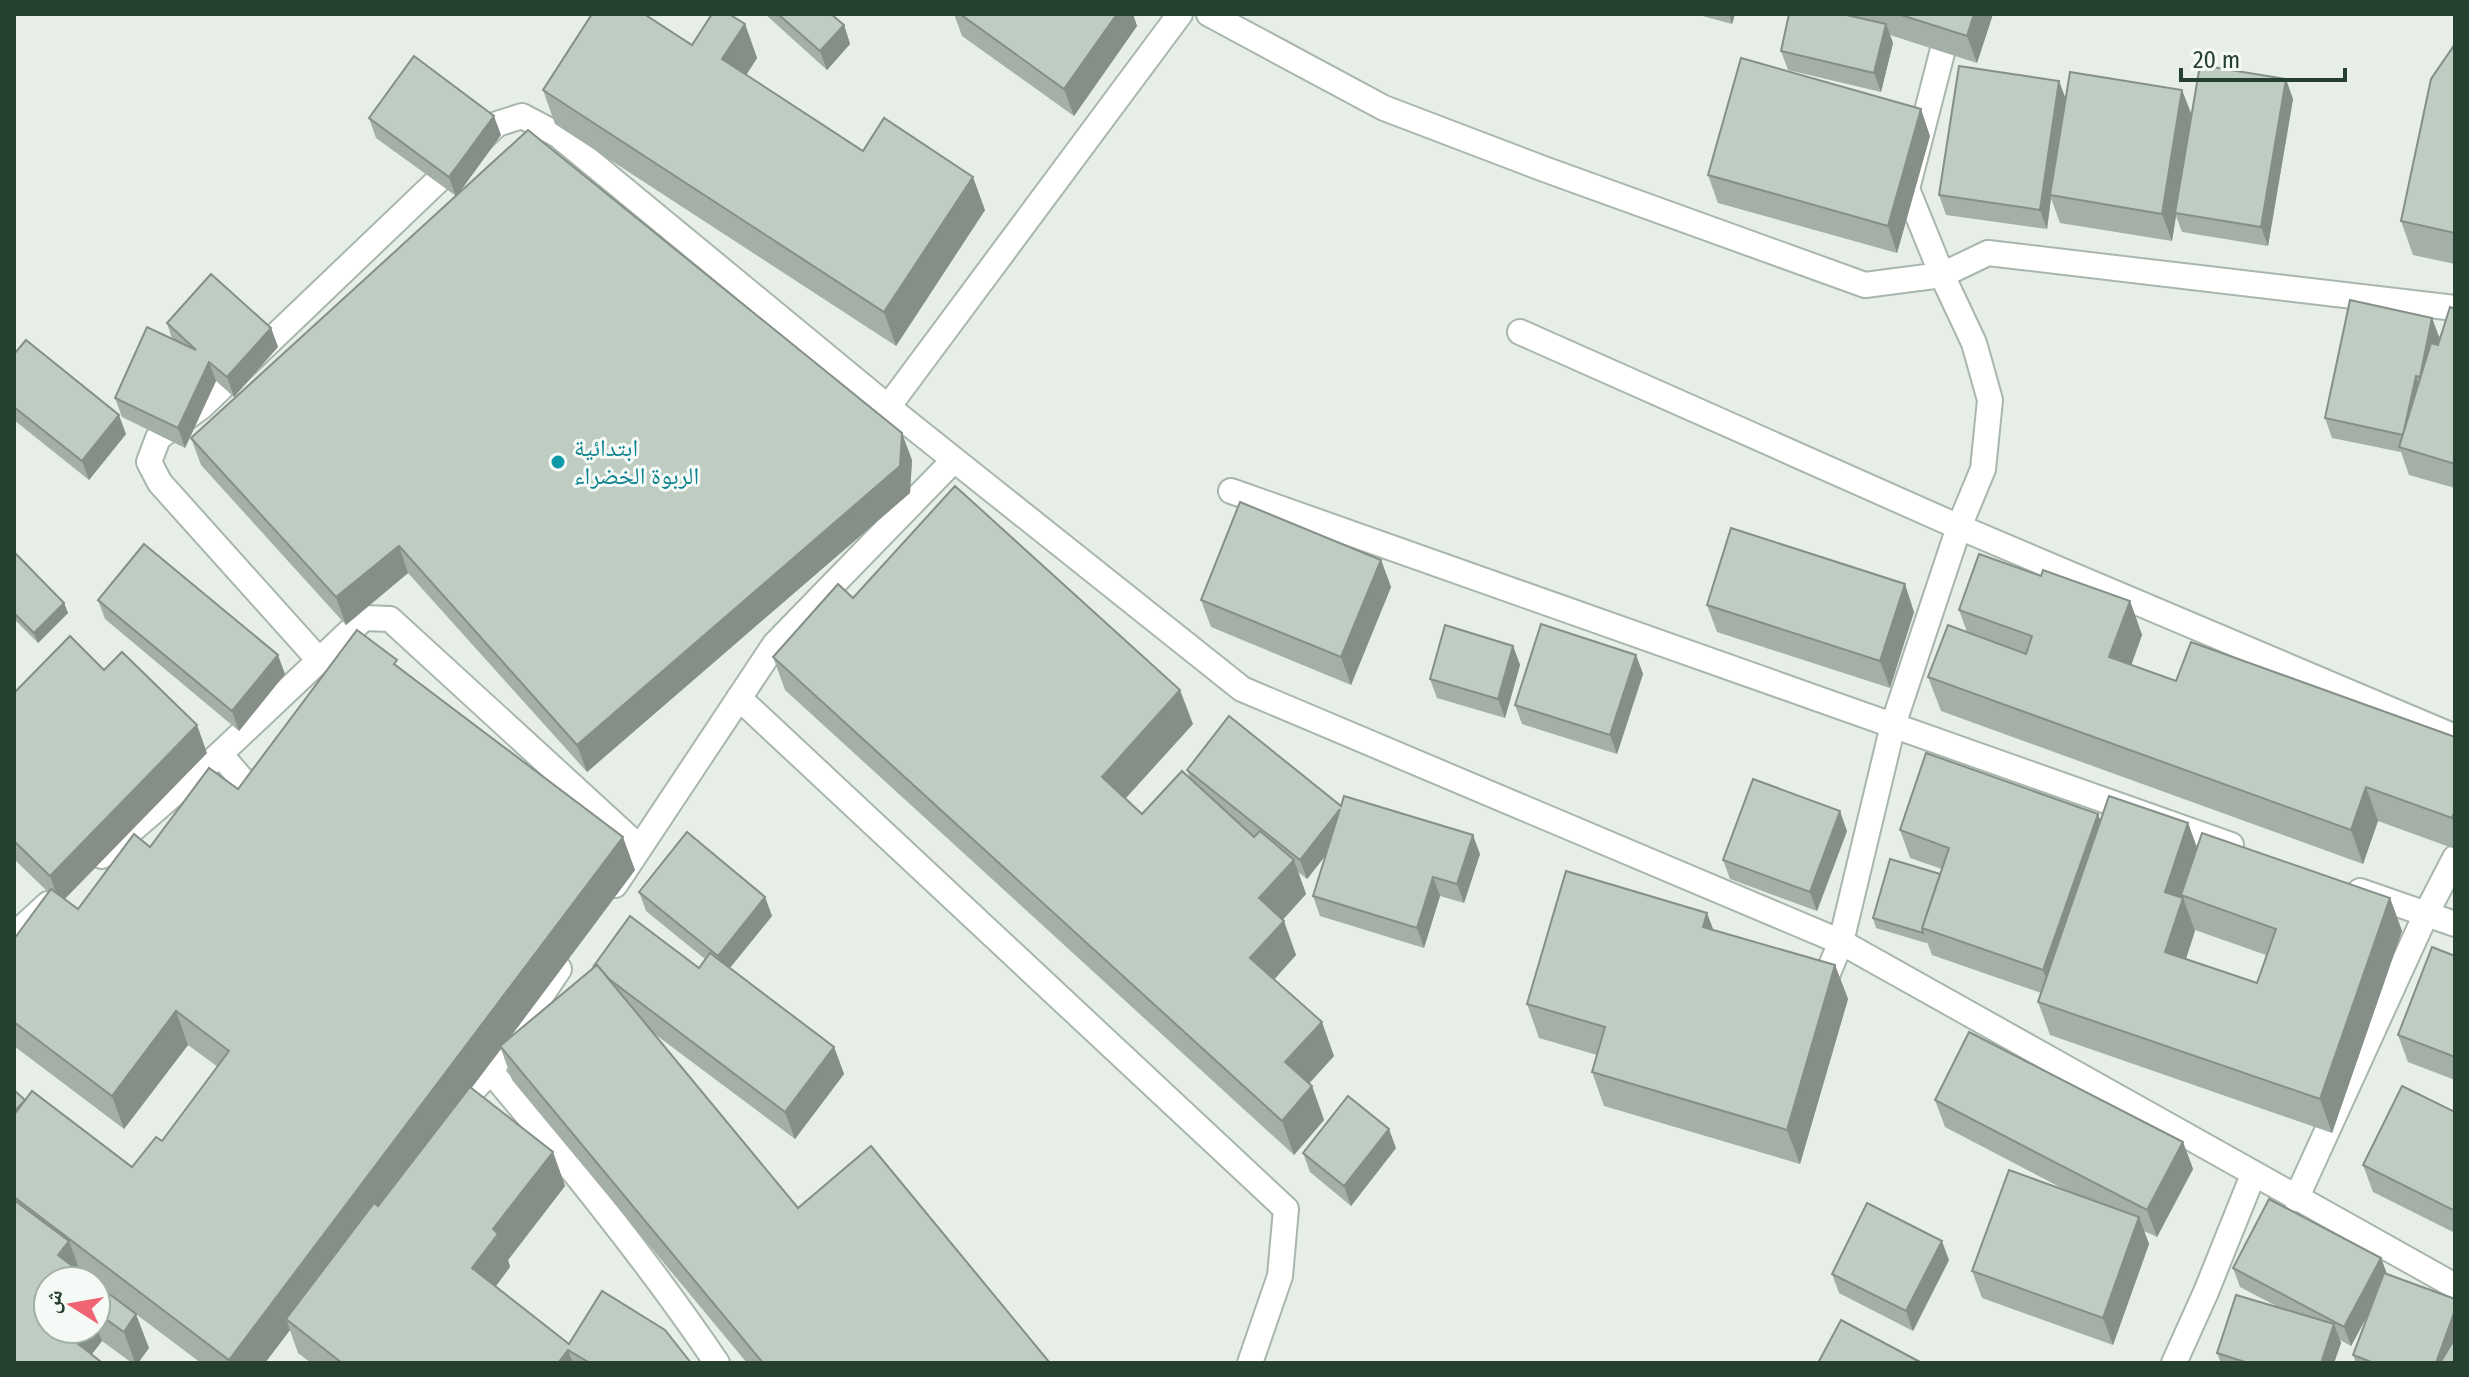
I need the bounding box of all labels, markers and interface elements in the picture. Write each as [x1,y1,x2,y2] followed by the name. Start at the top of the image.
[2181,32,2345,82] scale bar
[2193,46,2240,74] text: 20 m
[574,434,699,490] place label: ابتدائية الربوة الخضراء
[549,453,567,471] marker: ابتدائية الربوة الخضراء
[32,1265,112,1345] north arrow
[37,1287,68,1315] text: ش

